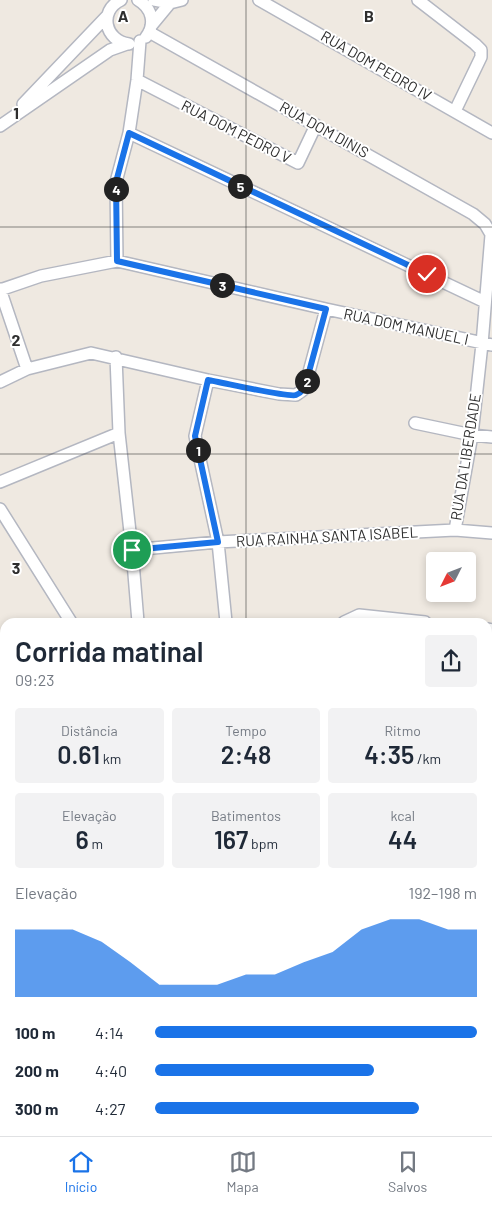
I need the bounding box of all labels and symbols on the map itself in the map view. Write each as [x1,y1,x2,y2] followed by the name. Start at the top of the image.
[118,6,129,25] text: A
[364,6,374,25] text: B
[318,26,435,104] street label: RUA DOM PEDRO IV
[179,96,294,167] street label: RUA DOM PEDRO V
[277,97,372,161] street label: RUA DOM DINIS
[13,103,19,122] text: 1
[228,174,252,198] pin: 5
[104,176,128,202] pin: 4
[406,253,448,295] pin
[210,272,234,298] pin: 3
[342,304,470,348] street label: RUA DOM MANUEL I
[12,330,21,349] text: 2
[294,368,320,394] pin: 2
[446,392,484,522] street label: RUA DA LIBERDADE
[186,438,210,462] pin: 1
[235,522,418,550] street label: RUA RAINHA SANTA ISABEL
[111,529,153,571] pin
[426,552,476,602] north arrow
[12,558,20,577] text: 3

